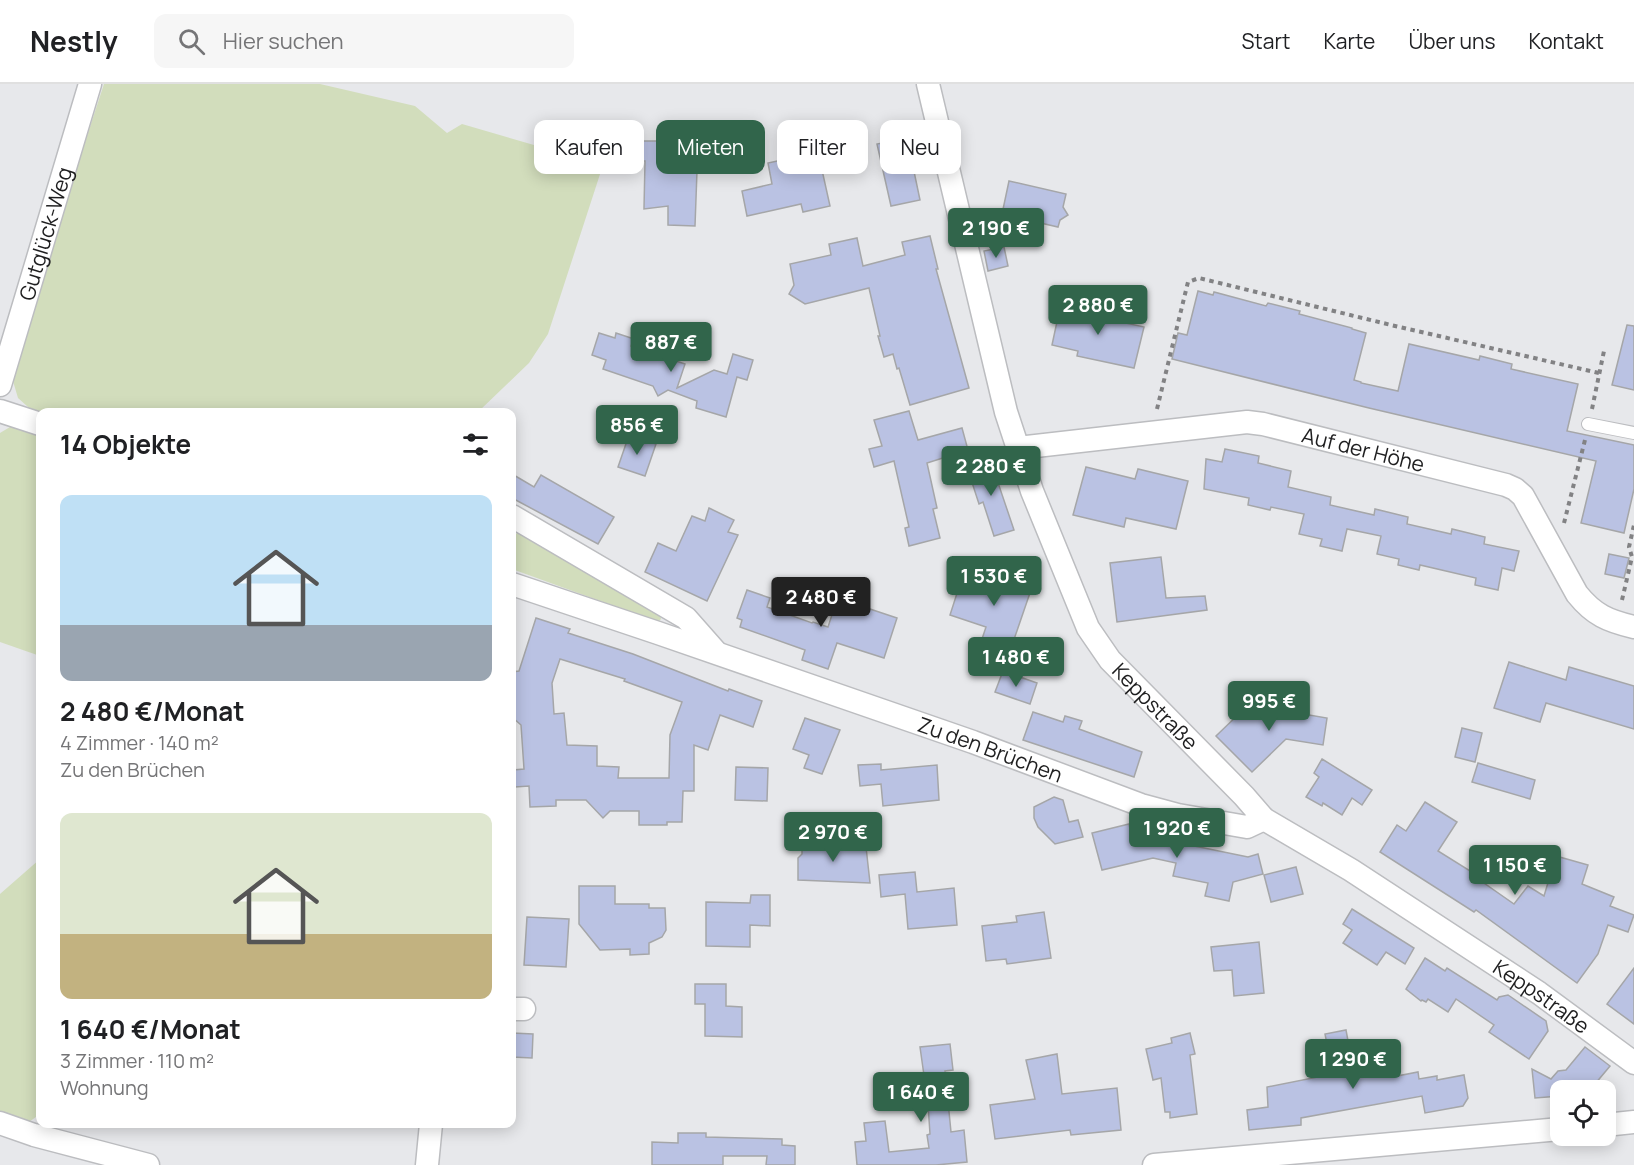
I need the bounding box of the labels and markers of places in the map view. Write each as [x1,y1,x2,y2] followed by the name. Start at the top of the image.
[941,208,1051,259] pin: 2 190 €
[1043,285,1153,336] pin: 2 880 €
[629,322,713,373] pin: 887 €
[595,405,679,456] pin: 856 €
[936,446,1046,497] pin: 2 280 €
[939,556,1049,607] pin: 1 530 €
[766,577,876,628] pin: 2 480 €
[961,637,1071,688] pin: 1 480 €
[1227,681,1311,732] pin: 995 €
[1122,808,1232,859] pin: 1 920 €
[778,812,888,863] pin: 2 970 €
[1460,845,1570,896] pin: 1 150 €
[1298,1039,1408,1090] pin: 1 290 €
[866,1072,976,1123] pin: 1 640 €

